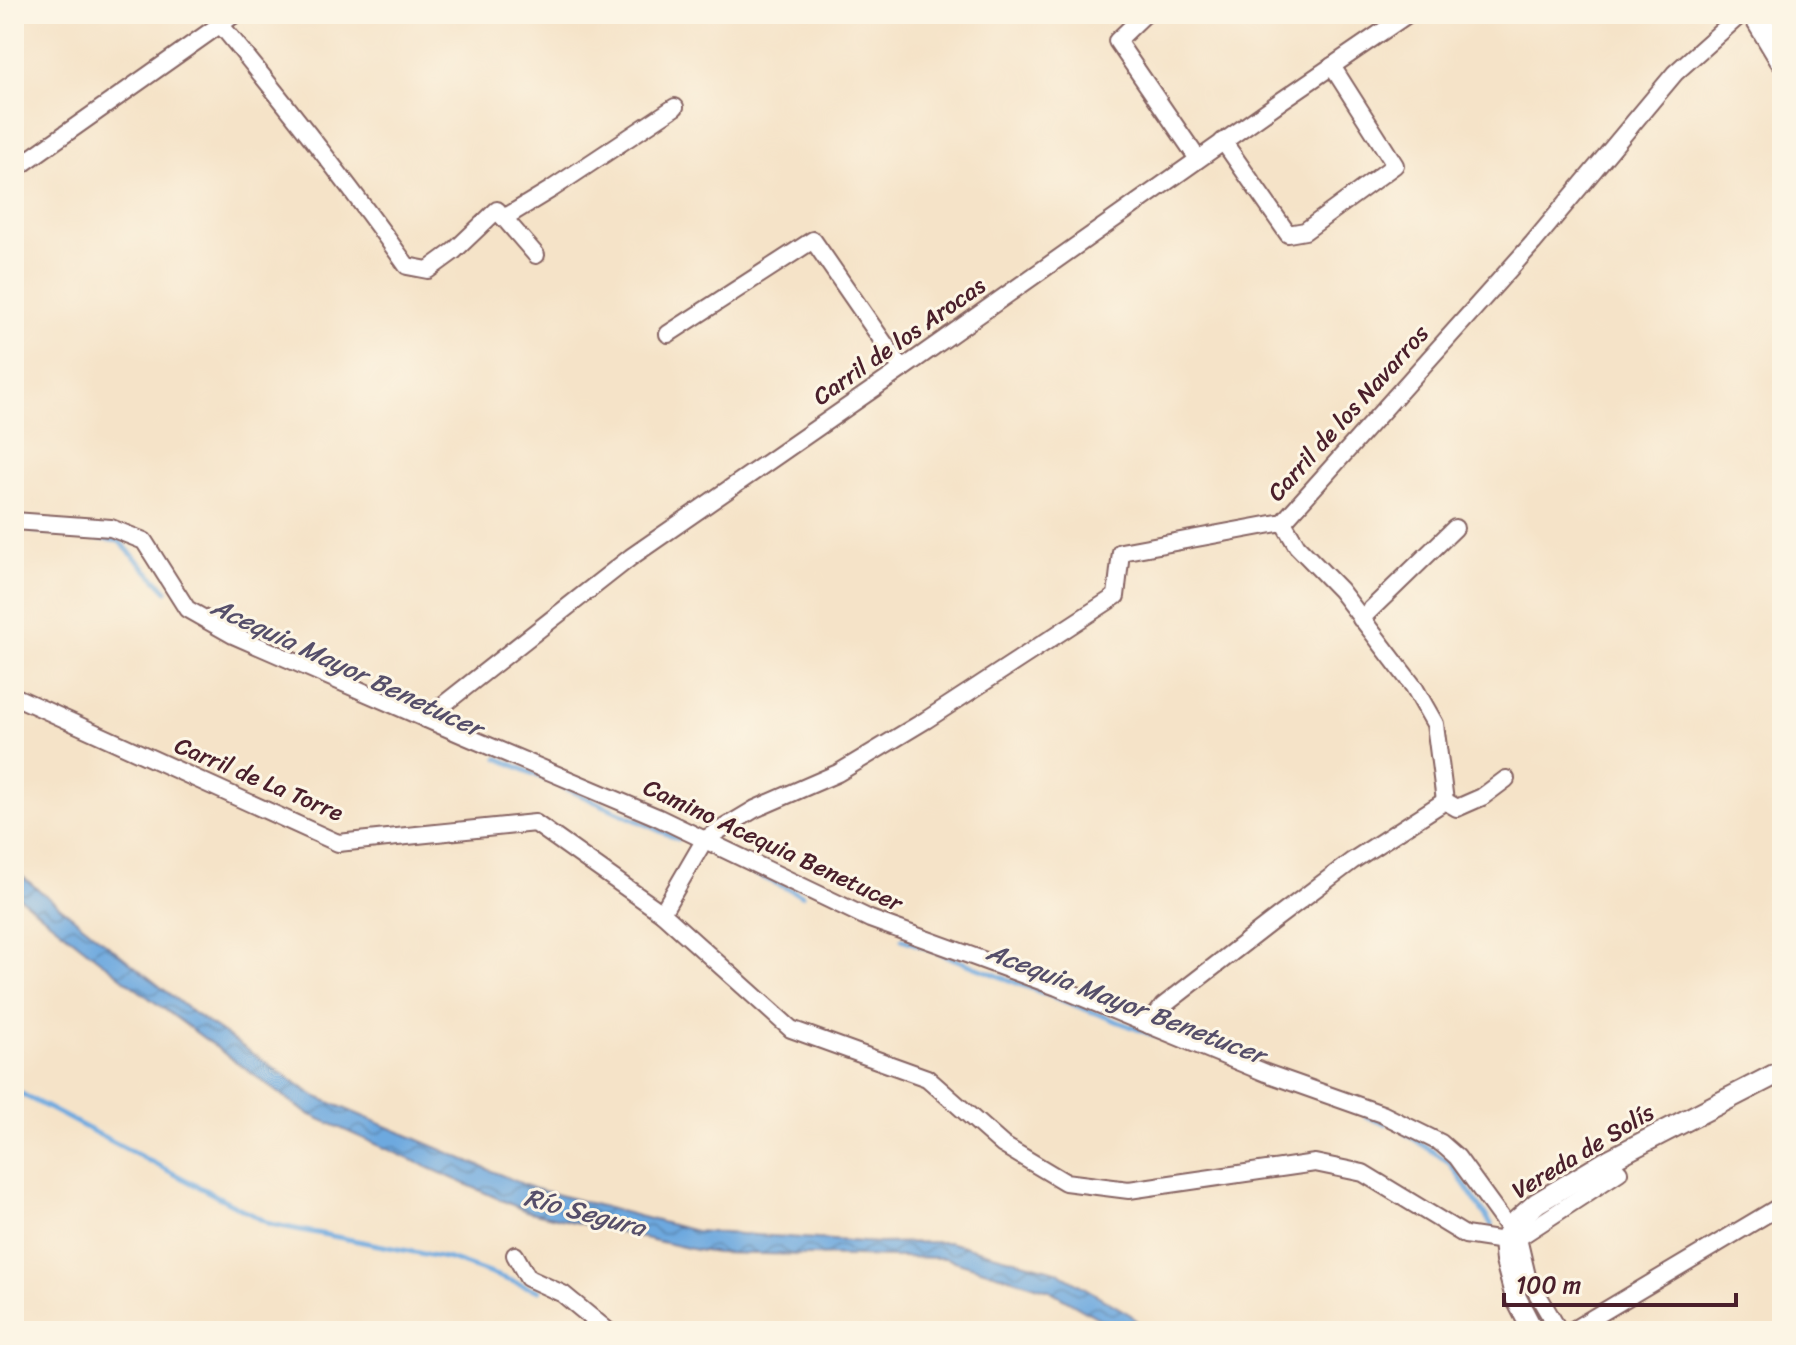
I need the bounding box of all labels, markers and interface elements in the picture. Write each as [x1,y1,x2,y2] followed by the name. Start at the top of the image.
[804,265,995,417] street label: Carril de los Arocas
[1257,314,1440,511] street label: Carril de los Navarros
[203,583,494,752] water label: Acequia Mayor Benetucer
[168,724,351,834] street label: Carril de La Torre
[636,766,912,925] street label: Camino Acequia Benetucer
[979,928,1276,1079] water label: Acequia Mayor Benetucer
[1503,1092,1663,1210] street label: Vereda de Solís
[519,1174,652,1251] water label: Río Segura
[1504,1257,1736,1307] scale bar
[1516,1264,1581,1306] text: 100 m

